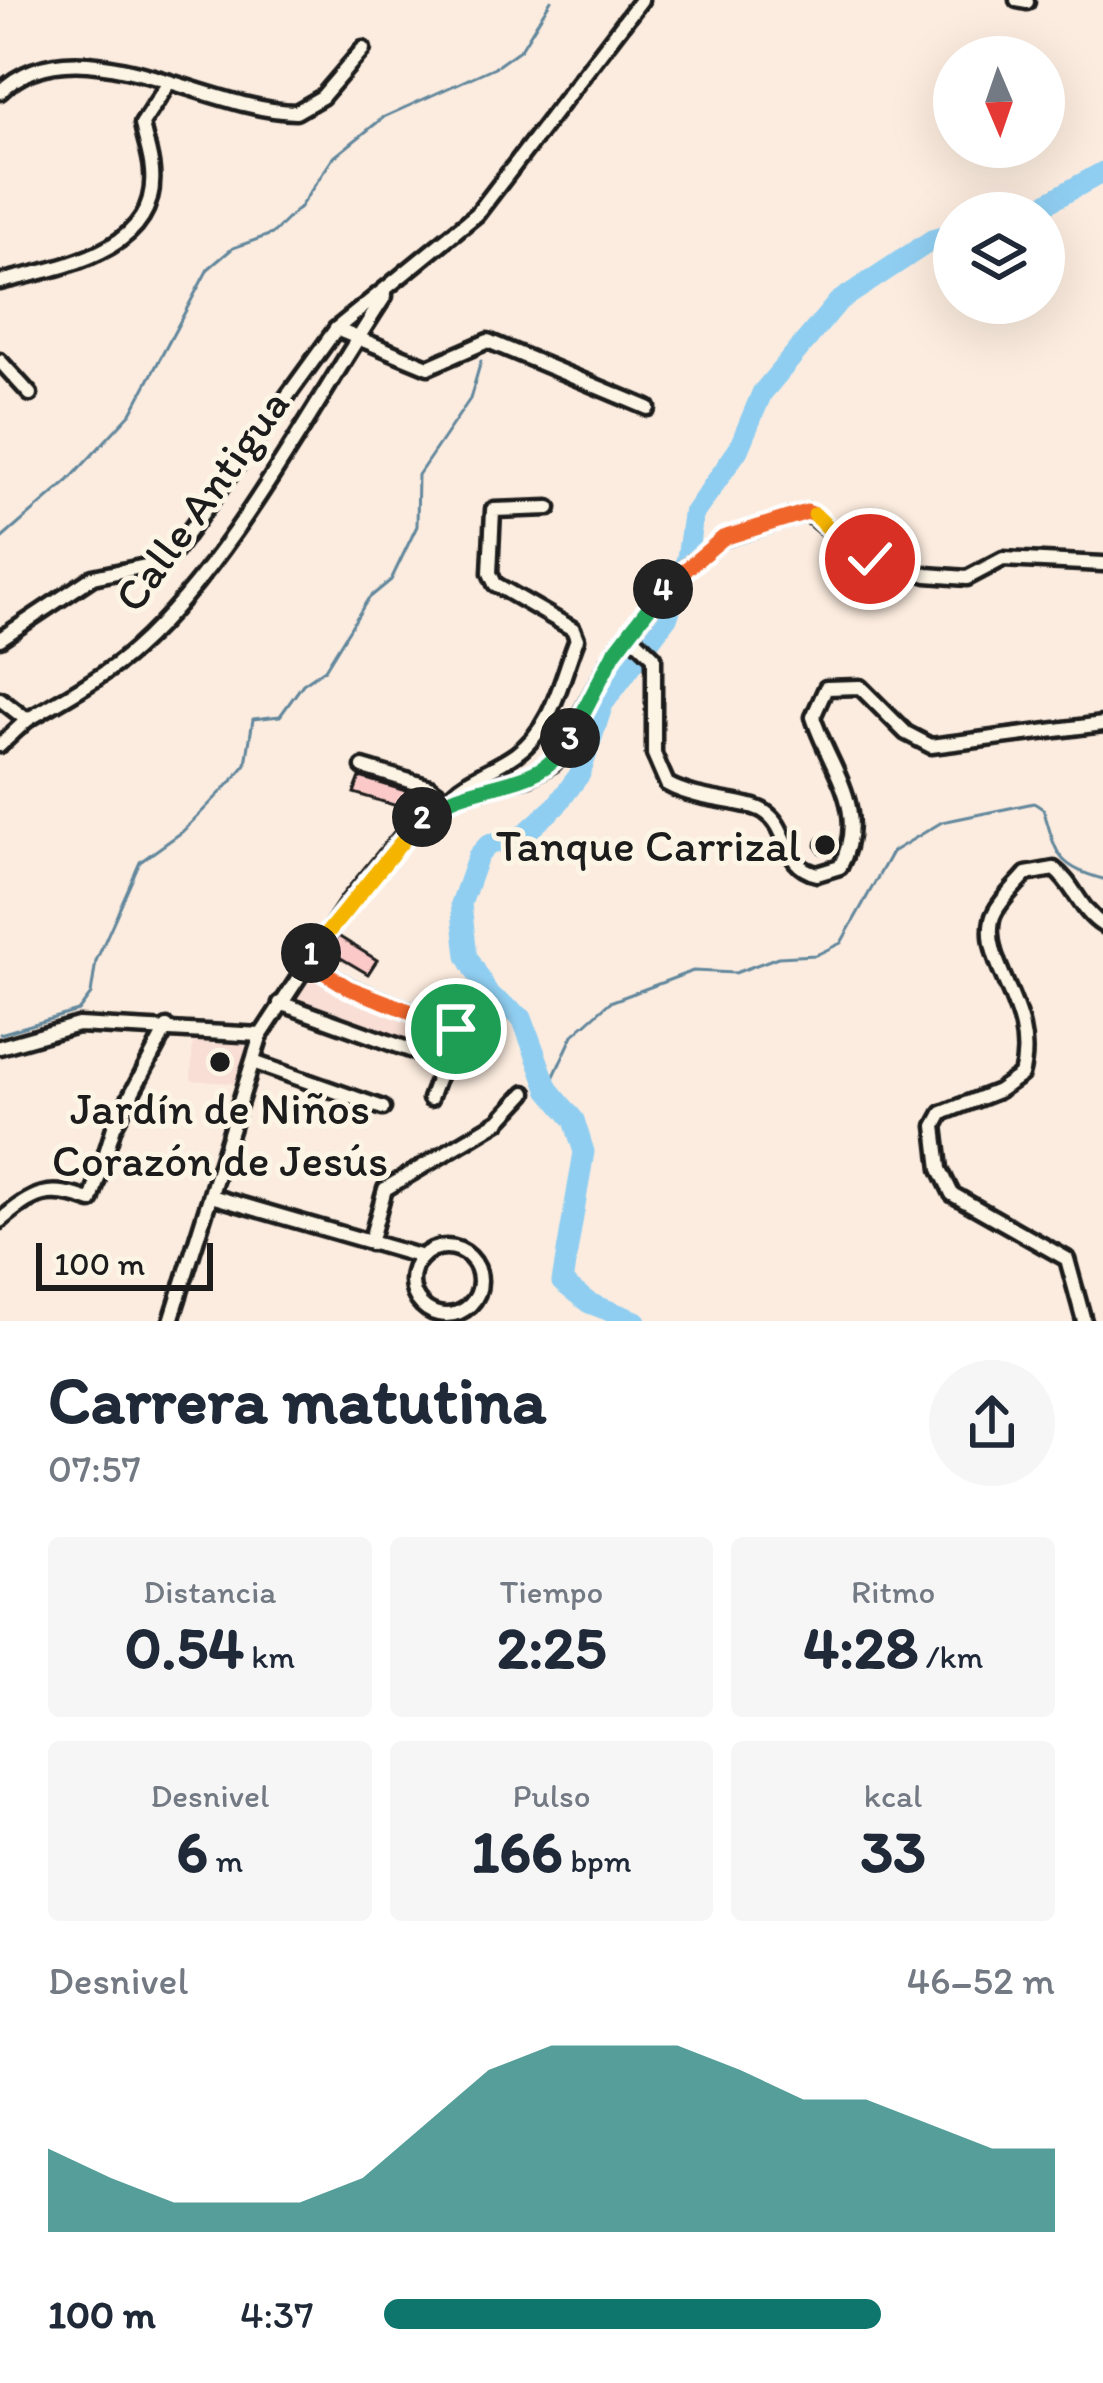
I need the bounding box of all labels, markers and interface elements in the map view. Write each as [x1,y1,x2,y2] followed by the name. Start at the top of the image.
[933,36,1065,168] north arrow
[933,36,1065,324] map controls
[933,192,1065,324] button: layers
[102,378,300,622] street label: Calle Antigua
[819,508,921,610] pin
[837,526,903,592] icon: check
[633,559,693,619] pin: 4
[653,569,673,608] text: 4
[540,708,600,768] pin: 3
[561,718,579,757] text: 3
[392,787,452,847] pin: 2
[413,797,431,836] text: 2
[496,818,801,872] place label: Tanque Carrizal
[812,832,838,858] marker: Tanque Carrizal
[281,923,341,983] pin: 1
[303,933,319,972] text: 1
[405,978,507,1080] pin
[423,996,489,1062] icon: arrive
[207,1049,233,1075] marker: Jardín de Niños Corazón de Jesús
[52,1081,388,1187] place label: Jardín de Niños Corazón de Jesús
[36,1237,213,1290] scale bar
[54,1244,145,1283] text: 100 m
[48,1360,546,1440] text: Carrera matutina
[929,1360,1055,1486] button: share
[48,1445,141,1492] text: 07:57
[143,1572,276,1611] text: Distancia
[500,1572,603,1611] text: Tiempo
[851,1572,935,1611] text: Ritmo
[125,1611,244,1683] text: 0.54
[497,1611,606,1683] text: 2:25
[803,1611,918,1683] text: 4:28
[244,1637,295,1676] text: km
[918,1637,983,1676] text: /km
[150,1776,269,1815] text: Desnivel
[513,1776,590,1815] text: Pulso
[864,1776,922,1815] text: kcal
[176,1815,208,1887] text: 6
[472,1815,563,1887] text: 166
[860,1815,926,1887] text: 33
[208,1841,243,1880] text: m
[563,1841,631,1880] text: bpm
[48,1957,188,2004] text: Desnivel
[907,1957,1055,2004] text: 46–52 m
[48,2291,156,2338] text: 100 m
[240,2291,314,2338] text: 4:37

